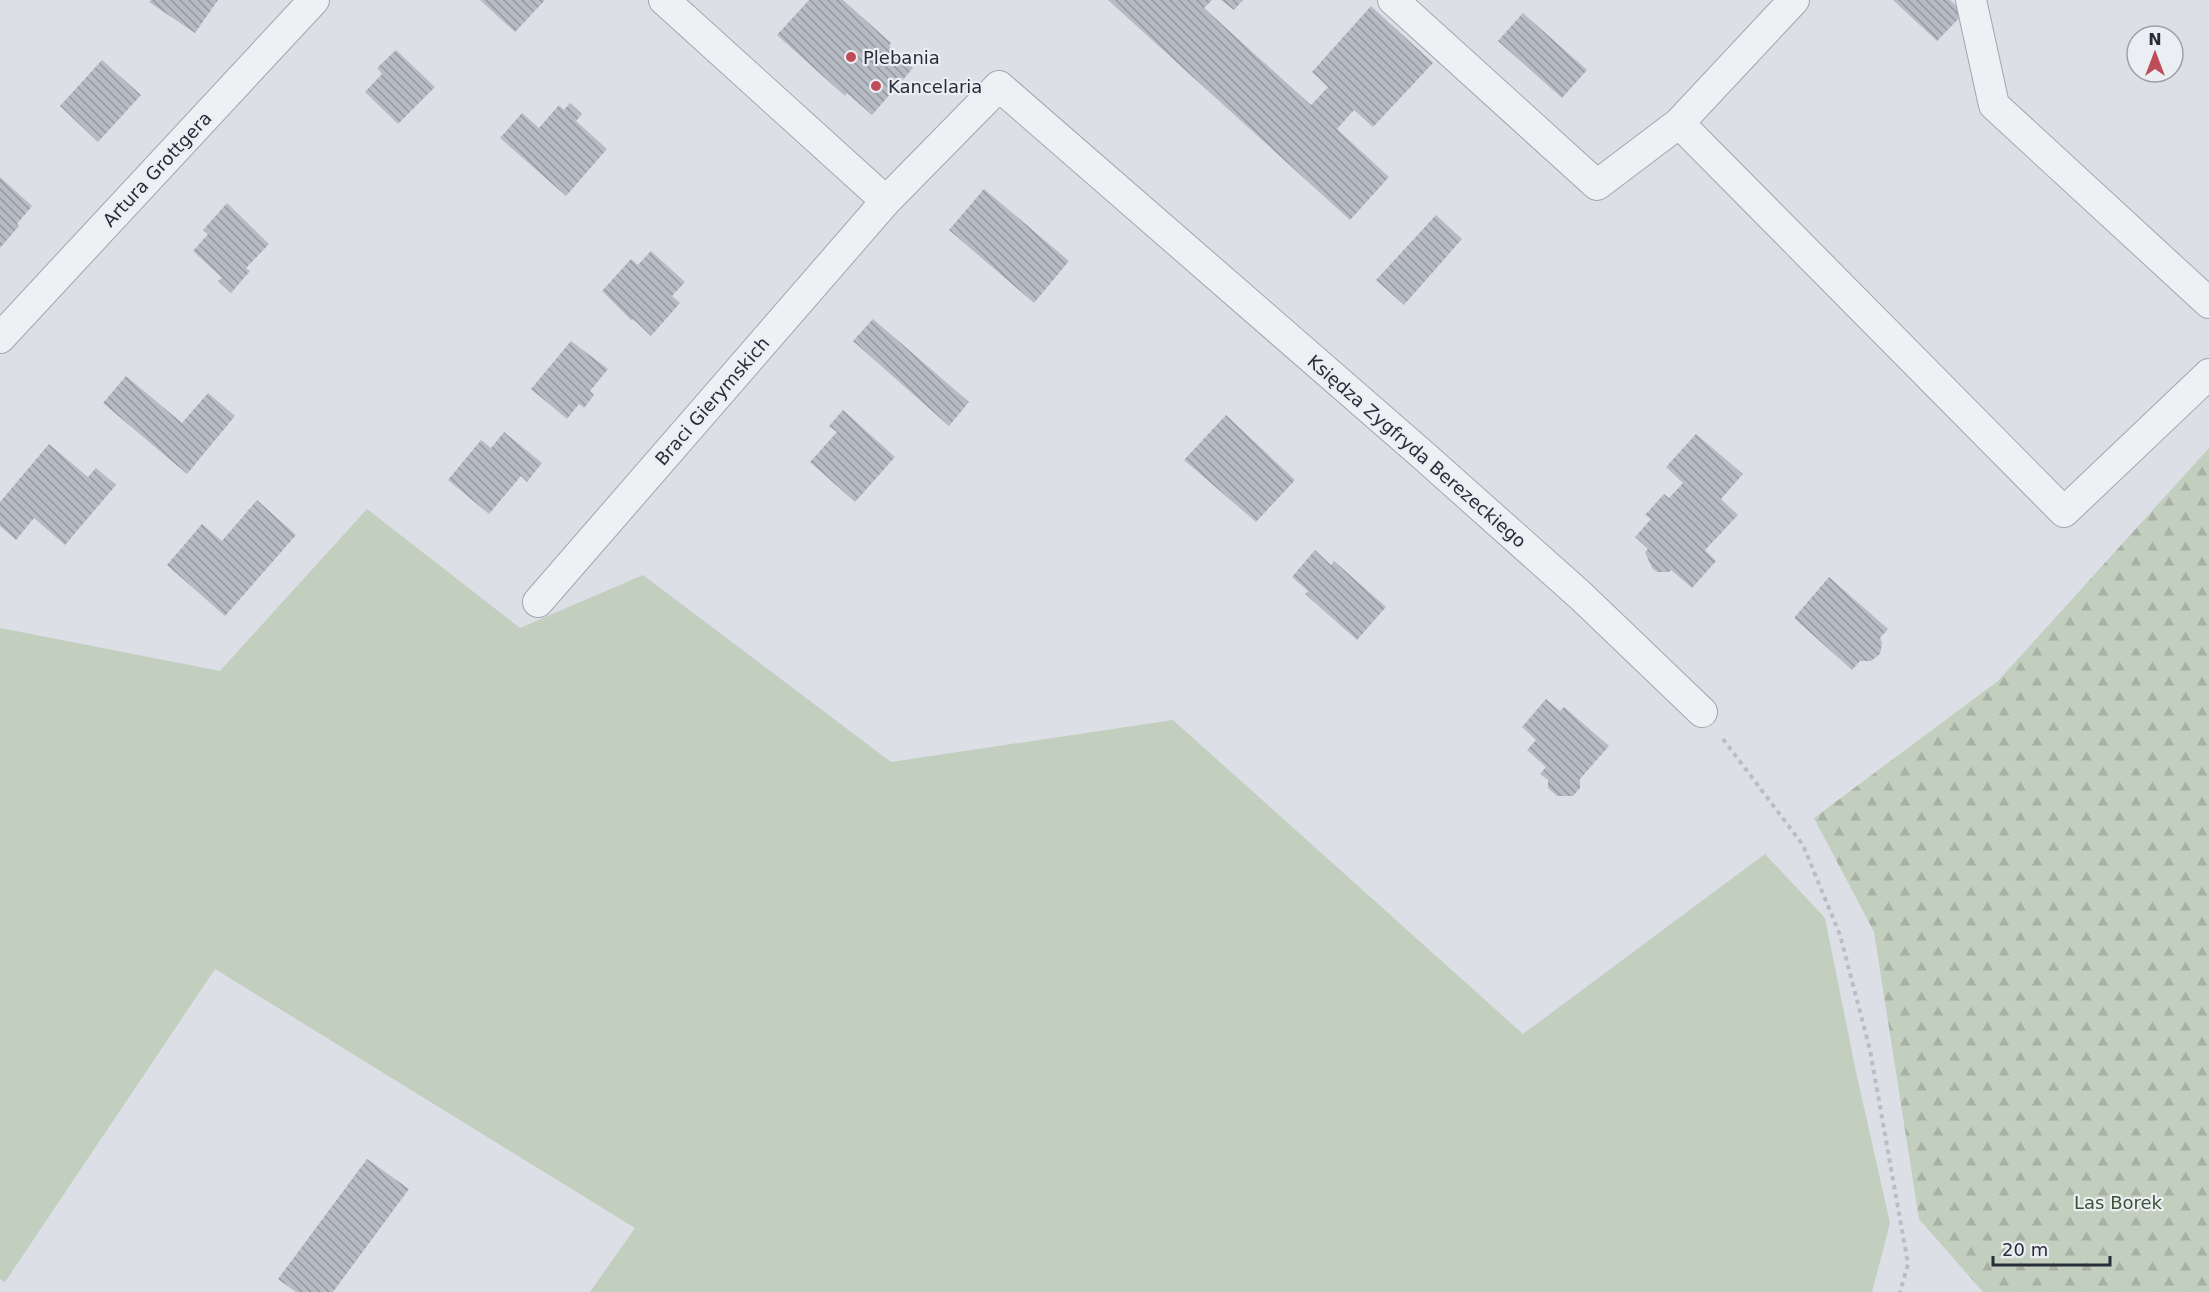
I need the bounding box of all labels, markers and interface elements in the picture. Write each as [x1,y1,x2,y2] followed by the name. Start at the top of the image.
[2125,24,2185,84] north arrow
[2148,30,2162,49] text: N
[863,47,940,68] place label: Plebania
[844,50,858,64] marker: Plebania
[888,76,982,97] place label: Kancelaria
[869,79,883,93] marker: Kancelaria
[98,107,216,231] street label: Artura Grottgera
[651,333,773,469] street label: Braci Gierymskich
[1303,350,1531,552] street label: Księdza Zygfryda Berezeckiego
[2074,1192,2163,1213] park label: Las Borek
[1993,1229,2110,1267] scale bar
[2002,1239,2048,1260] text: 20 m

